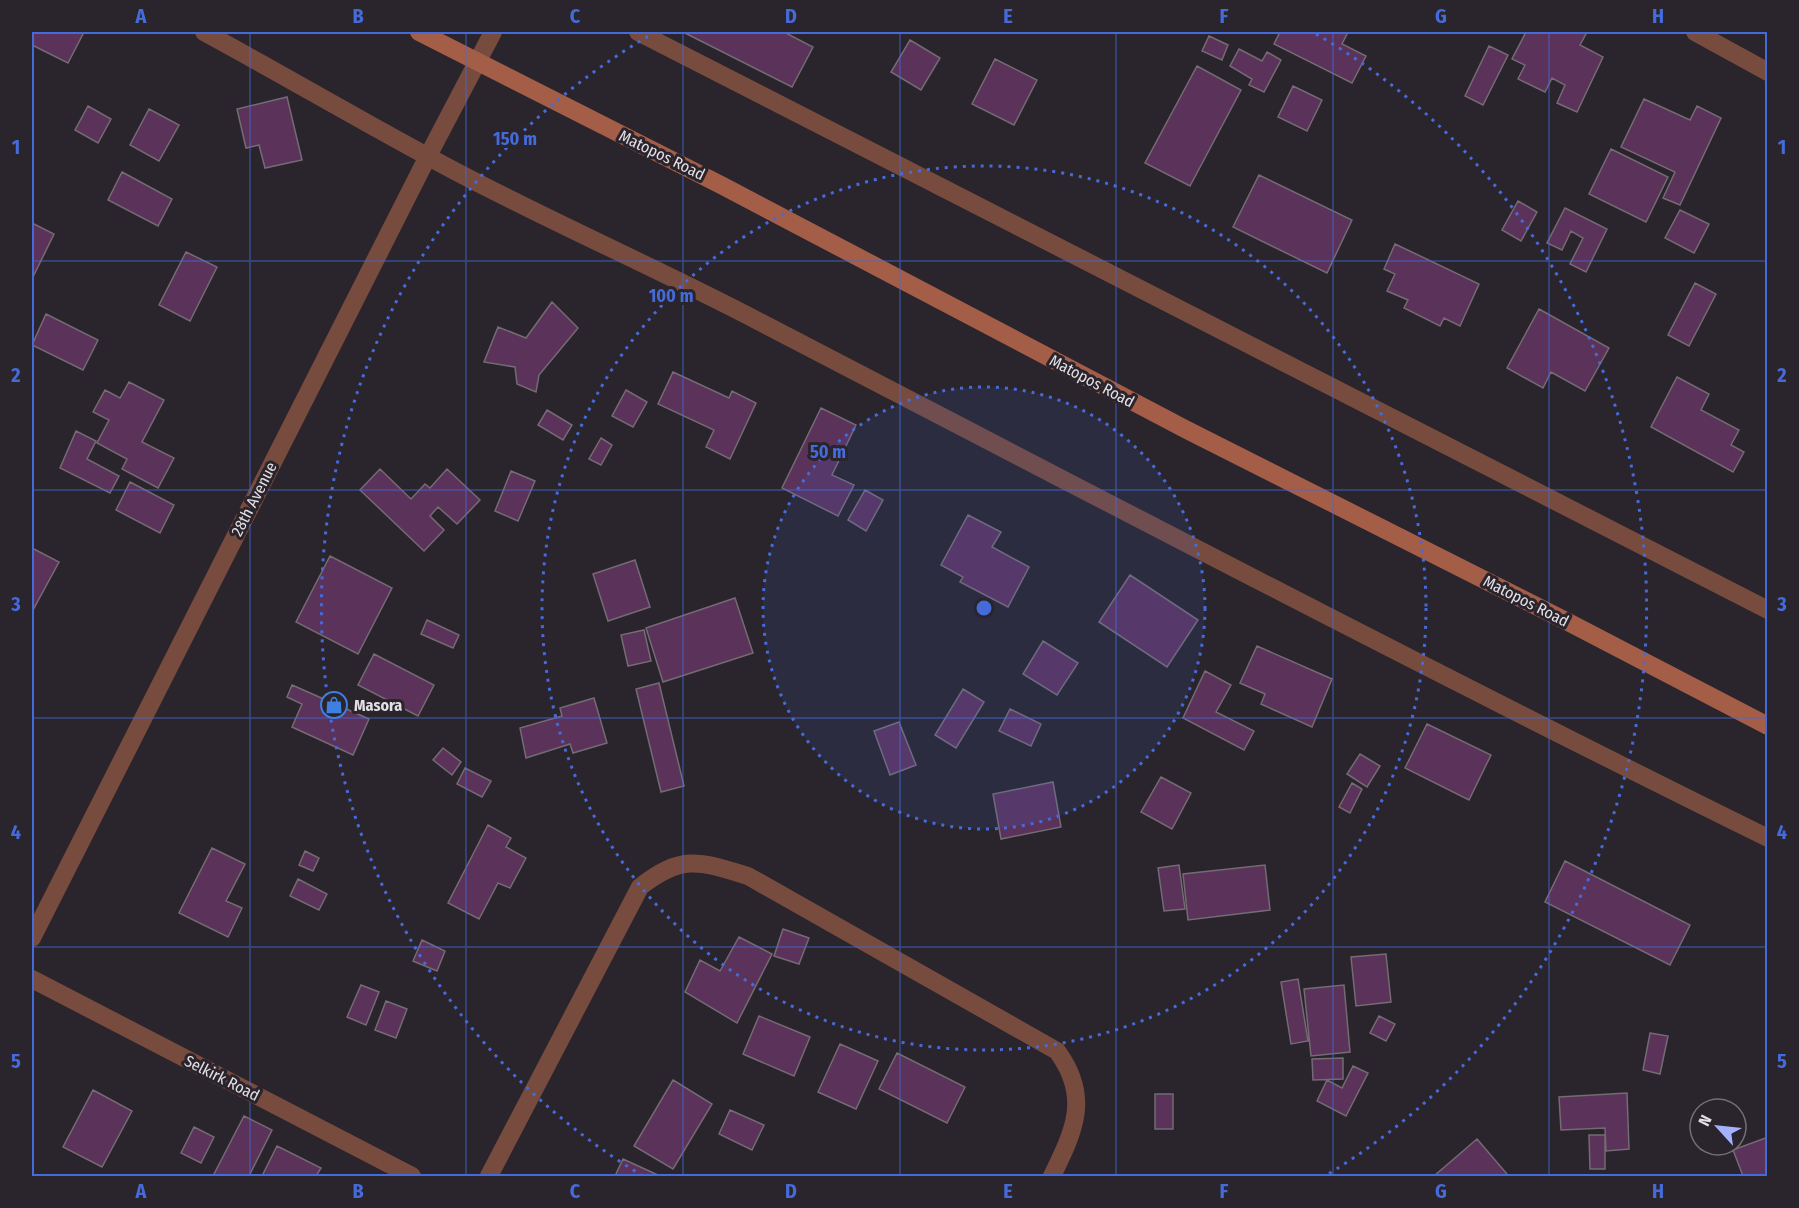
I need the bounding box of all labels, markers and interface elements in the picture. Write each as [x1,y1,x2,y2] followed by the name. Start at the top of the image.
[135,4,148,28] text: A
[352,4,364,28] text: B
[570,4,581,28] text: C
[785,4,797,28] text: D
[1003,4,1013,28] text: E
[1220,4,1229,28] text: F
[1435,4,1447,28] text: G
[1652,4,1664,28] text: H
[616,126,708,184] street label: Matopos Road
[493,128,537,150] text: 150 m
[12,135,20,159] text: 1
[1778,135,1786,159] text: 1
[649,285,693,307] text: 100 m
[1046,351,1138,411] street label: Matopos Road
[10,363,21,387] text: 2
[1776,363,1787,387] text: 2
[810,441,846,463] text: 50 m
[227,459,281,539] street label: 28th Avenue
[1480,571,1572,631] street label: Matopos Road
[10,592,21,616] text: 3
[1776,592,1787,616] text: 3
[974,598,994,618] centre of rings
[319,690,349,720] shop icon: Masora
[354,696,402,715] place label: Masora
[11,820,21,844] text: 4
[1777,820,1787,844] text: 4
[11,1049,21,1073] text: 5
[1777,1049,1787,1073] text: 5
[181,1051,263,1105] street label: Selkirk Road
[1688,1097,1748,1157] north arrow
[1694,1112,1716,1129] text: N
[135,1179,148,1203] text: A
[352,1179,364,1203] text: B
[570,1179,581,1203] text: C
[785,1179,797,1203] text: D
[1003,1179,1013,1203] text: E
[1220,1179,1229,1203] text: F
[1435,1179,1447,1203] text: G
[1652,1179,1664,1203] text: H

